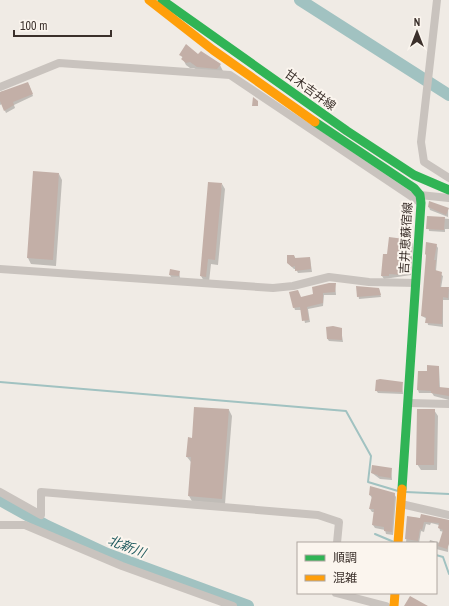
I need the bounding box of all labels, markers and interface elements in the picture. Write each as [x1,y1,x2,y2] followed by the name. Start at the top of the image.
[14,12,111,38] scale bar
[397,12,437,52] north arrow
[414,15,420,29] text: N
[20,18,47,34] text: 100 m
[281,66,339,114] street label: 甘木吉井線
[396,202,416,274] street label: 吉井恵蘇宿線
[106,532,150,562] water label: 北新川
[297,542,437,594] legend
[333,550,357,566] text: 順調
[333,570,357,586] text: 混雑

